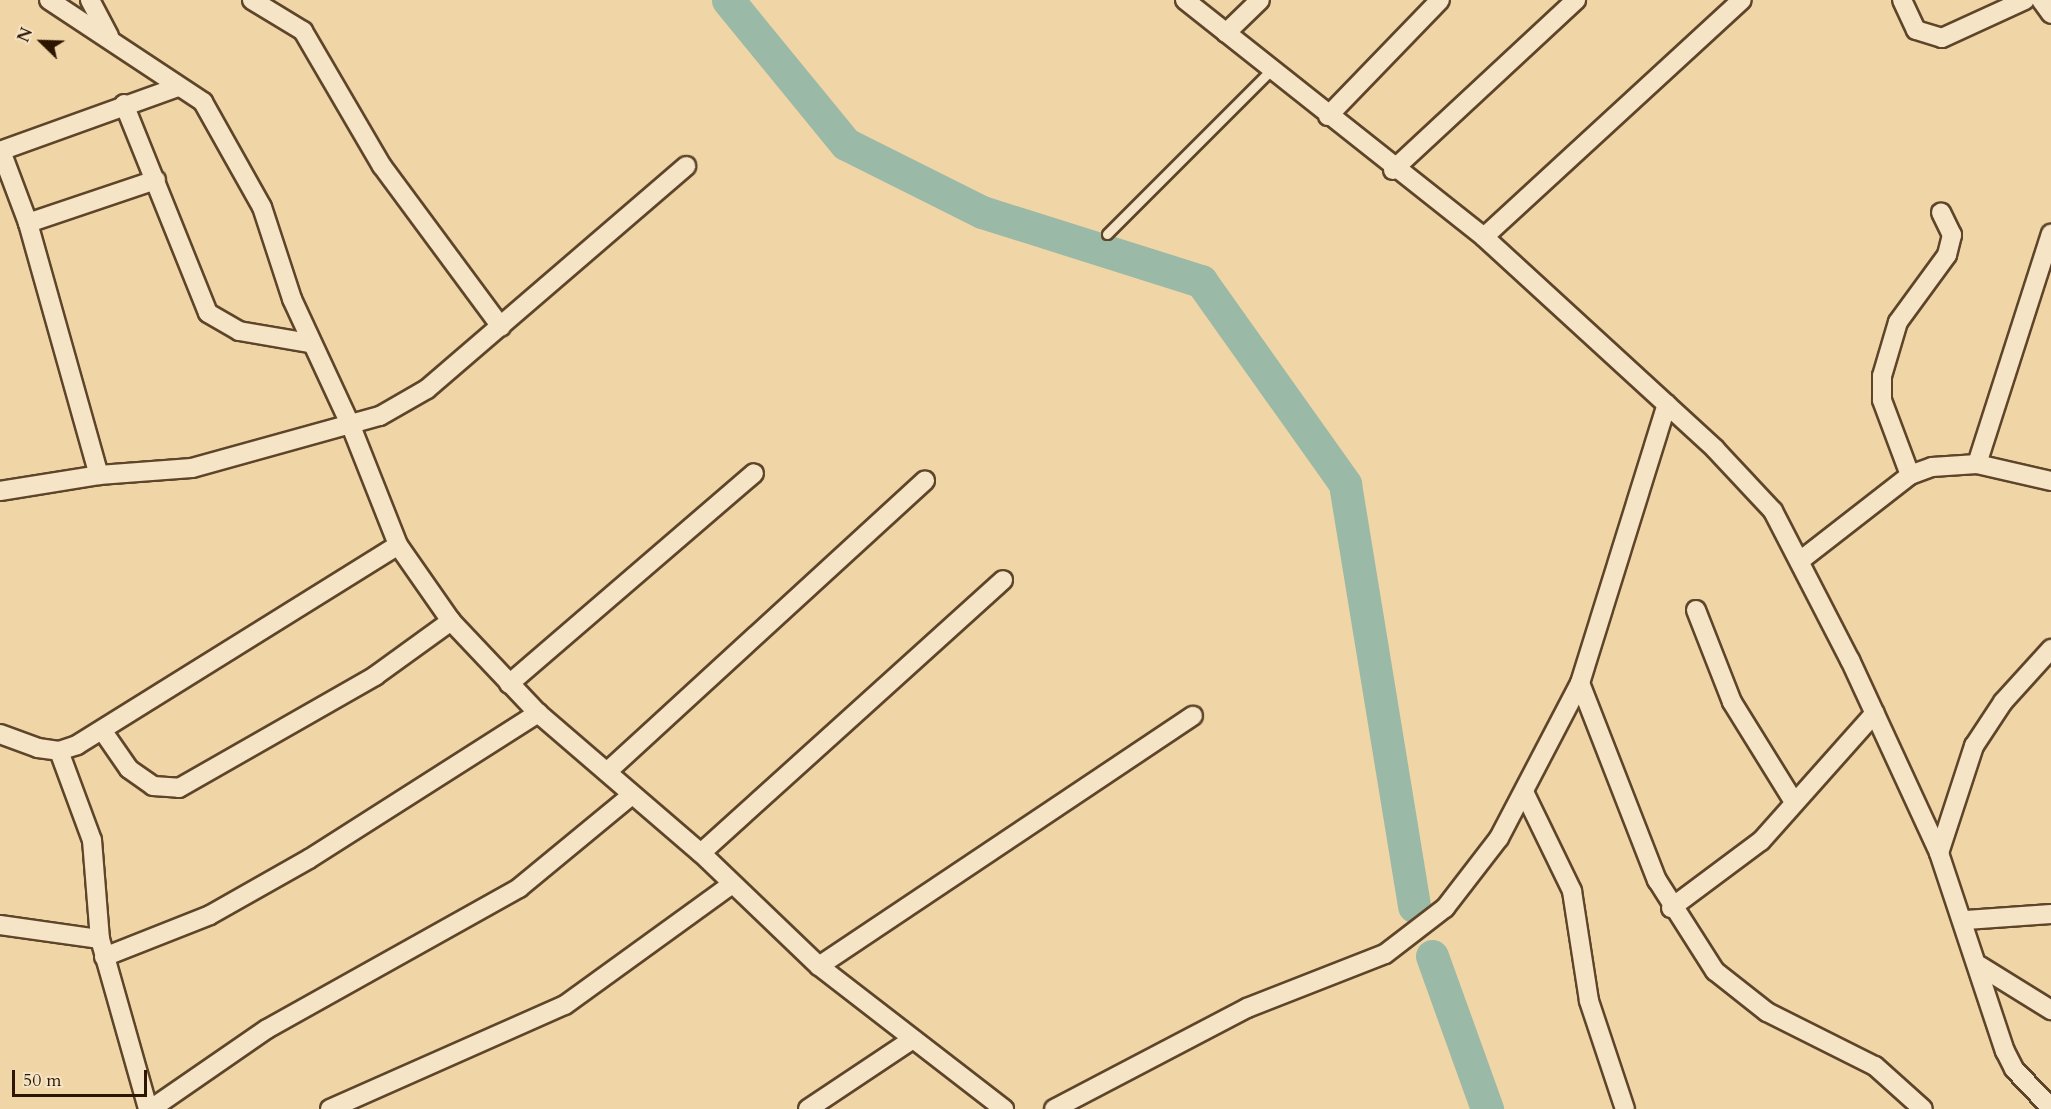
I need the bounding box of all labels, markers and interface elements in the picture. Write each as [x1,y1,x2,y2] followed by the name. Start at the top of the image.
[12,12,72,72] north arrow
[13,24,38,46] text: N
[15,1058,150,1096] scale bar
[23,1068,62,1093] text: 50 m

